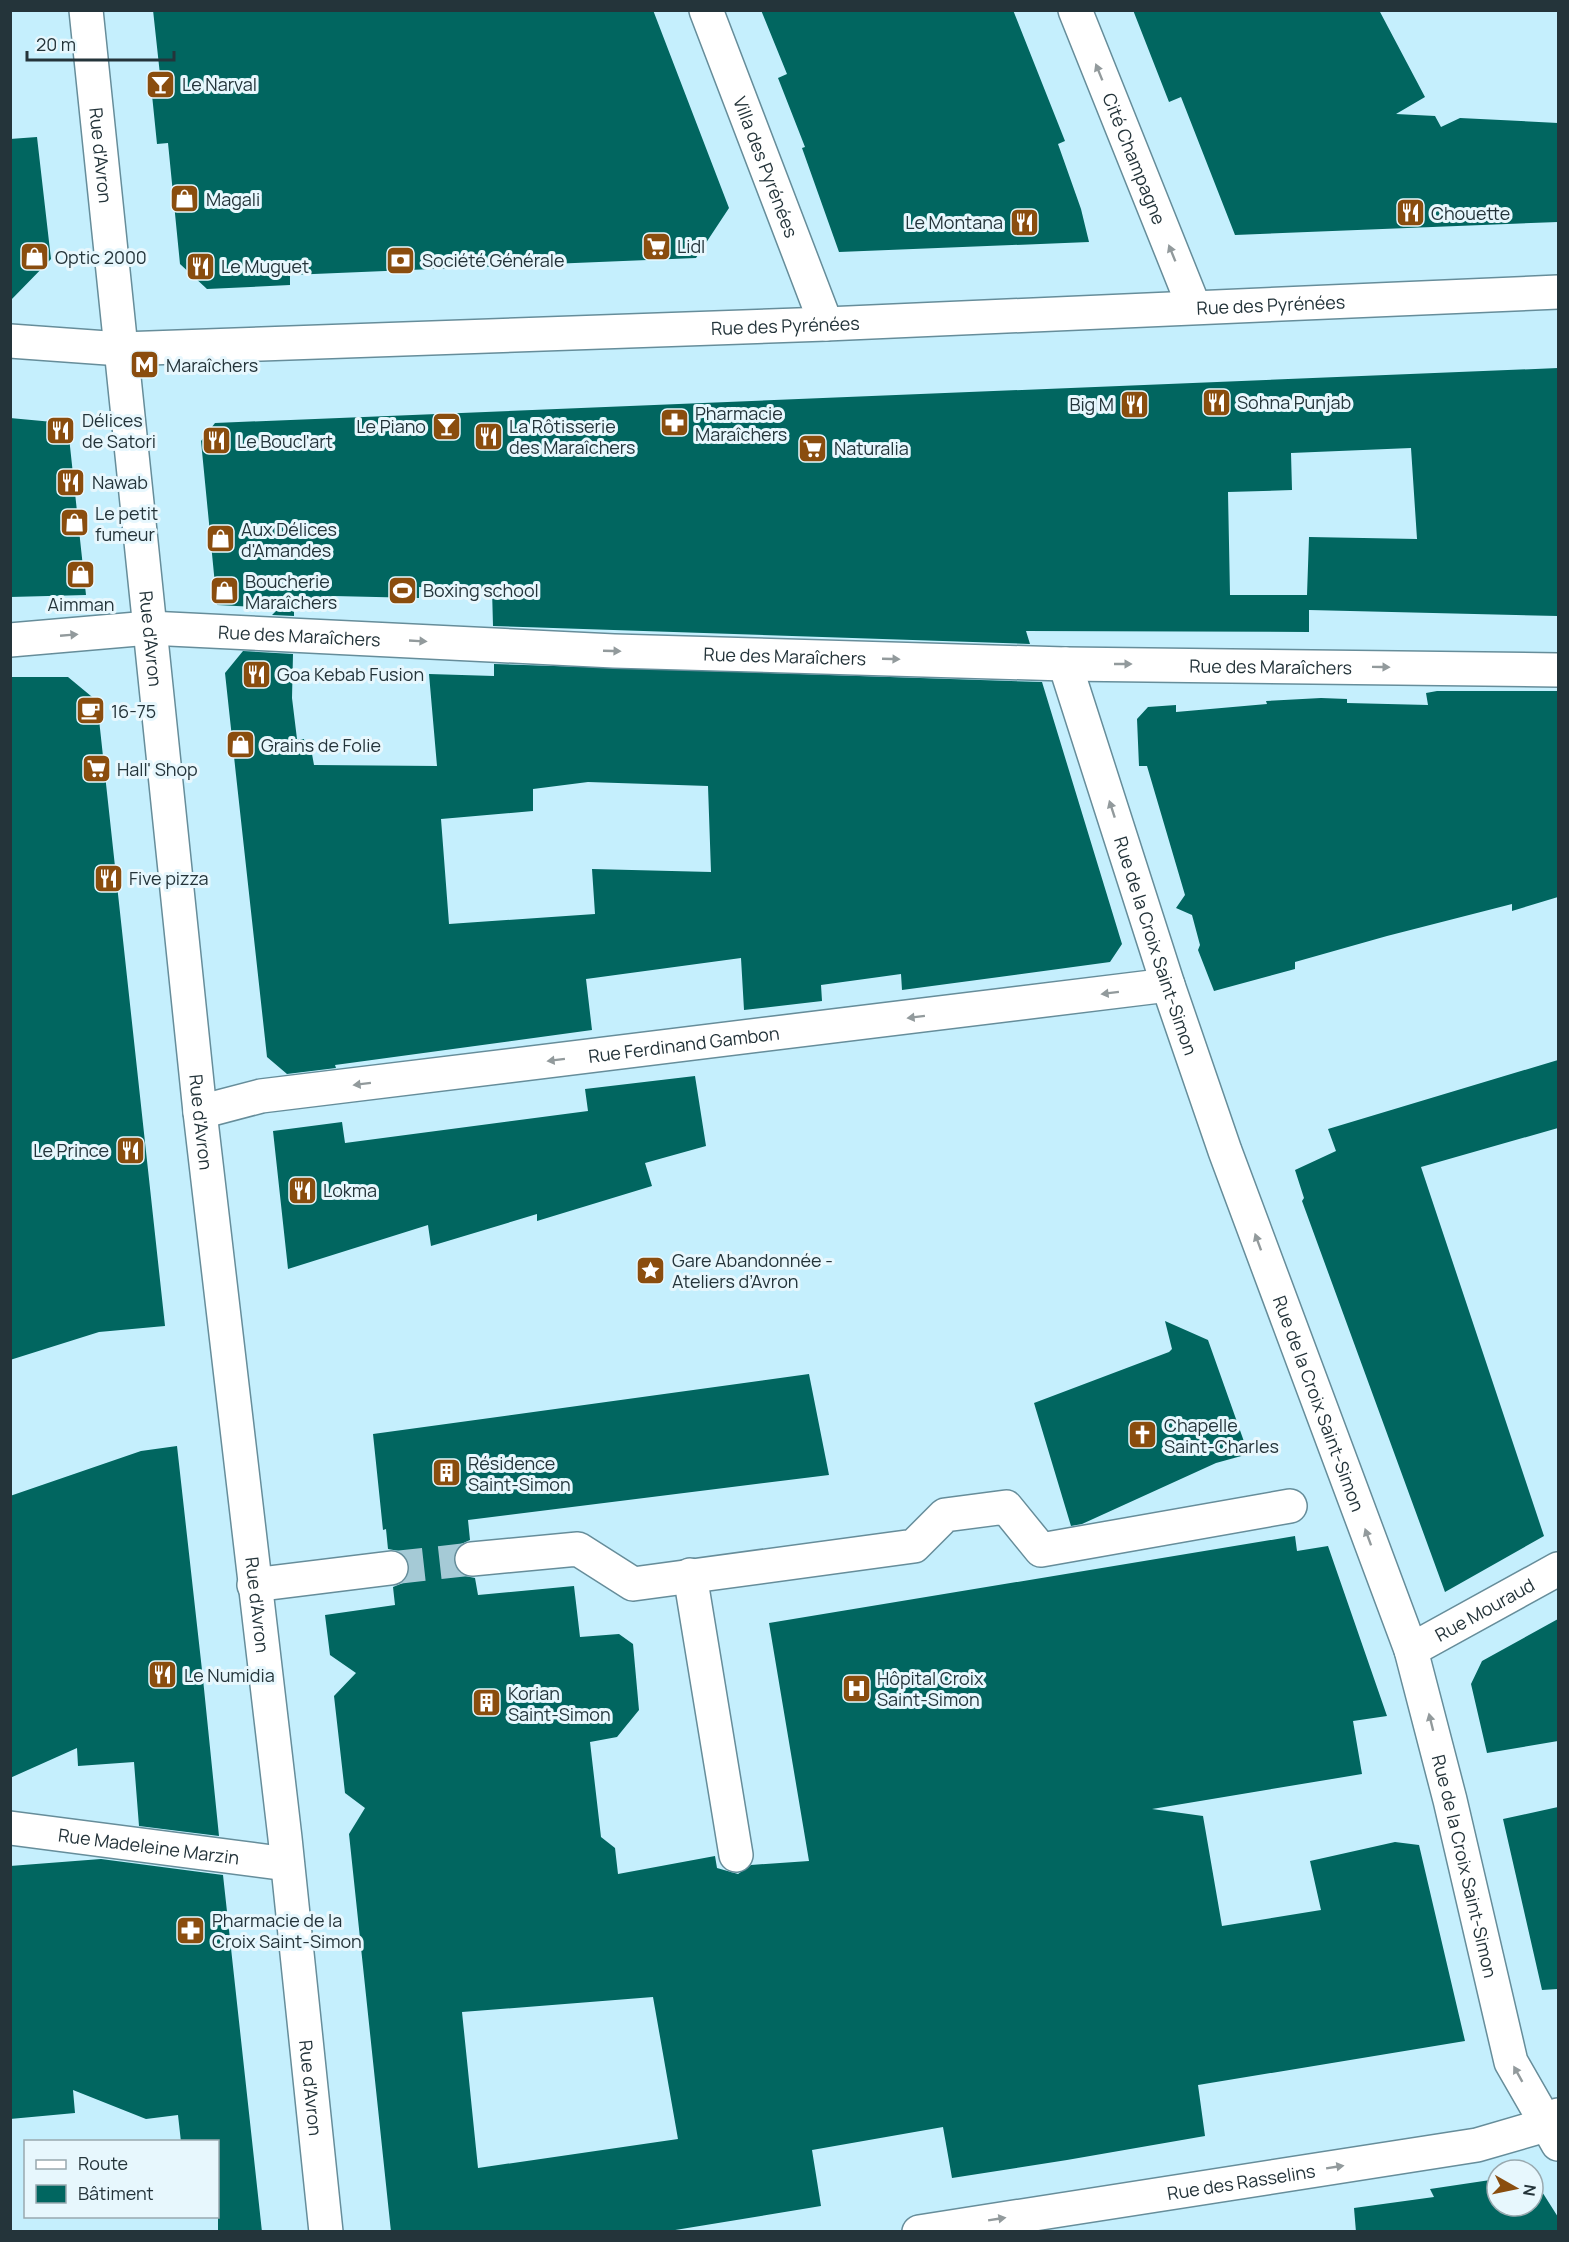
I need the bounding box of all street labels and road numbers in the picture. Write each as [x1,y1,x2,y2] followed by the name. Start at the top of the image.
[1097,89,1172,228] street label: Cité Champagne
[728,93,804,241] street label: Villa des Pyrénées
[84,106,118,204] street label: Rue d'Avron
[1196,289,1346,320] street label: Rue des Pyrénées
[711,311,860,340] street label: Rue des Pyrénées
[134,590,168,688] street label: Rue d'Avron
[217,619,381,651] street label: Rue des Maraîchers
[703,642,867,670] street label: Rue des Maraîchers
[1189,654,1352,679] street label: Rue des Maraîchers
[1109,833,1203,1058] street label: Rue de la Croix Saint-Simon
[587,1021,781,1068] street label: Rue Ferdinand Gambon
[184,1073,219,1171] street label: Rue d'Avron
[1268,1292,1370,1515] street label: Rue de la Croix Saint-Simon
[240,1556,275,1654] street label: Rue d'Avron
[1431,1572,1539,1647] street label: Rue Mouraud
[1427,1752,1503,1980] street label: Rue de la Croix Saint-Simon
[57,1822,241,1870] street label: Rue Madeleine Marzin
[294,2039,328,2137] street label: Rue d'Avron
[1165,2158,1317,2205] street label: Rue des Rasselins

